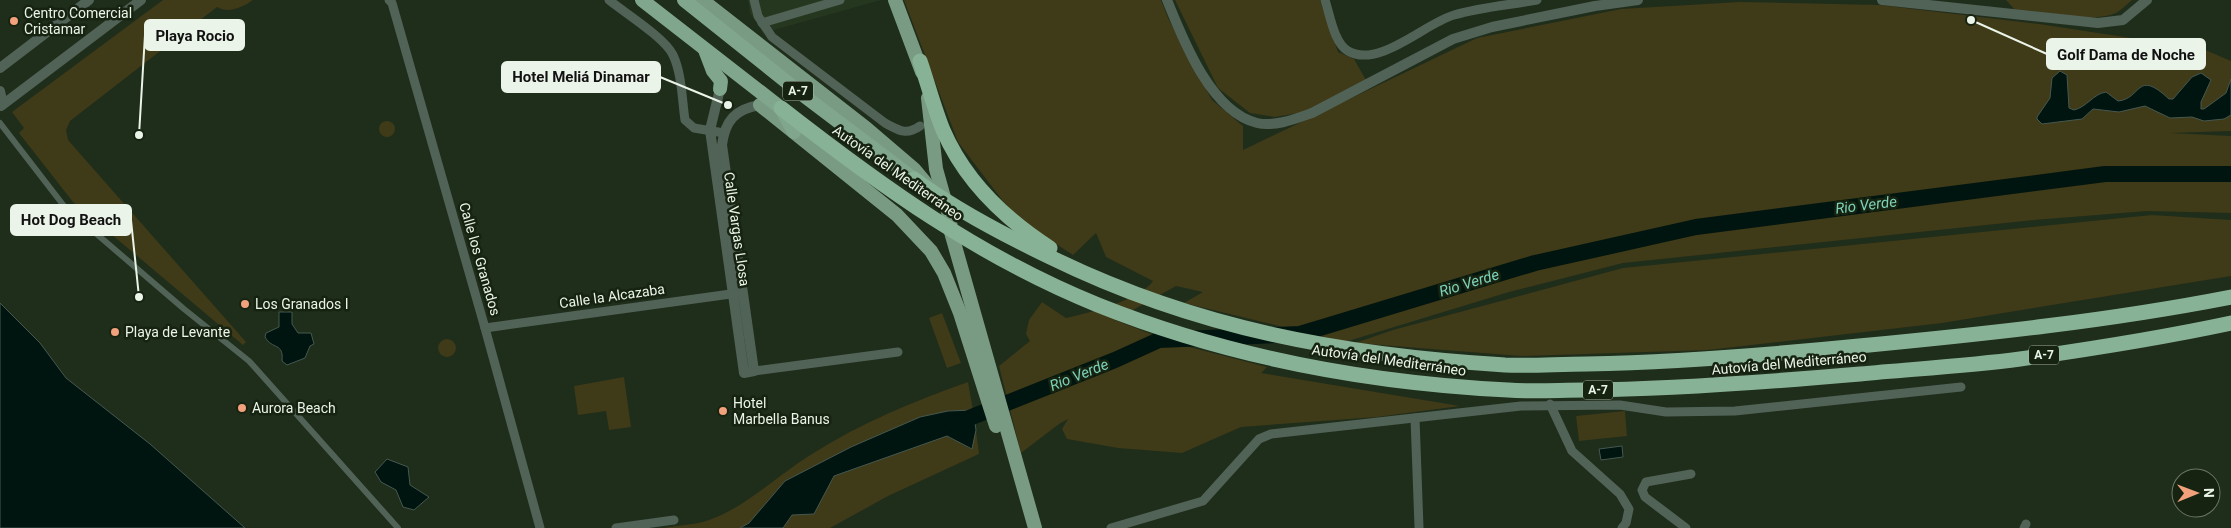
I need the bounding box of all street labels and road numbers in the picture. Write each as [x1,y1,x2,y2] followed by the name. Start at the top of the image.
[783,82,813,100] road number: A-7
[830,122,966,224] street label: Autovía del Mediterráneo
[721,171,753,287] street label: Calle Vargas Llosa
[456,201,504,317] street label: Calle los Granados
[558,281,666,311] street label: Calle la Alcazaba
[1311,341,1467,379] street label: Autovía del Mediterráneo
[2029,346,2059,364] road number: A-7
[1711,348,1867,378] street label: Autovía del Mediterráneo
[1583,380,1613,400] road number: A-7

